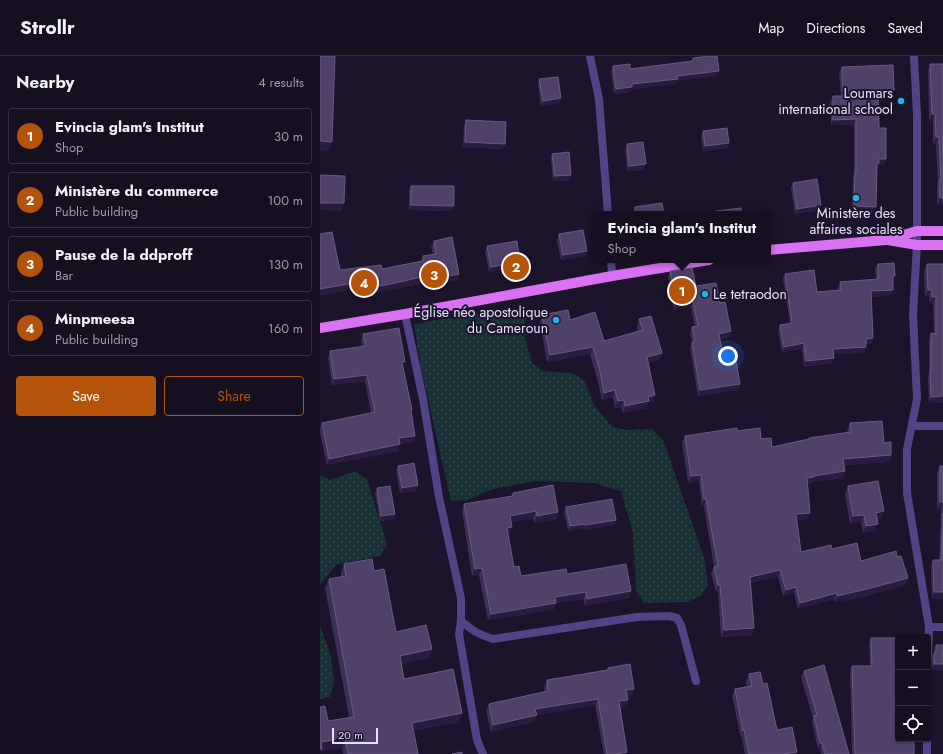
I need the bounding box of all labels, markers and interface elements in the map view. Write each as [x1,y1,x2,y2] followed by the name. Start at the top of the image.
[20,14,75,41] text: Strollr
[758,18,784,38] text: Map
[806,18,866,38] text: Directions
[888,18,923,38] text: Saved
[16,70,74,94] text: Nearby
[258,73,304,92] text: 4 results
[778,83,893,119] place label: Loumars international school
[896,96,906,106] marker: Loumars international school
[55,116,204,138] text: Evincia glam's Institut
[27,127,33,146] text: 1
[274,127,303,146] text: 30 m
[55,138,83,157] text: Shop
[55,180,218,202] text: Ministère du commerce
[26,191,34,210] text: 2
[268,191,303,210] text: 100 m
[851,193,861,203] marker: Ministère des affaires sociales
[55,202,138,221] text: Public building
[809,203,903,239] place label: Ministère des affaires sociales
[593,211,771,263] popup
[608,217,756,239] text: Evincia glam's Institut
[608,239,636,258] text: Shop
[55,244,192,266] text: Pause de la ddproff
[503,252,529,282] pin: 2
[26,255,34,274] text: 3
[268,255,303,274] text: 130 m
[421,260,447,290] pin: 3
[55,266,73,285] text: Bar
[351,268,377,298] pin: 4
[669,276,695,306] pin: 1
[713,284,787,304] place label: Le tetraodon
[700,289,710,299] marker: Le tetraodon
[414,302,548,338] place label: Église néo apostolique du Cameroun
[55,308,135,330] text: Minpmeesa
[551,315,561,325] marker: Église néo apostolique du Cameroun
[25,319,35,338] text: 4
[268,319,303,338] text: 160 m
[55,330,138,349] text: Public building
[718,346,738,366] your location
[16,376,156,416] button: Save
[164,376,304,416] button: Share
[895,634,931,742] map controls
[895,634,931,670] button: +
[895,670,931,706] button: −
[895,706,931,742] button: locate
[332,726,378,745] scale bar
[338,727,363,743] text: 20 m

